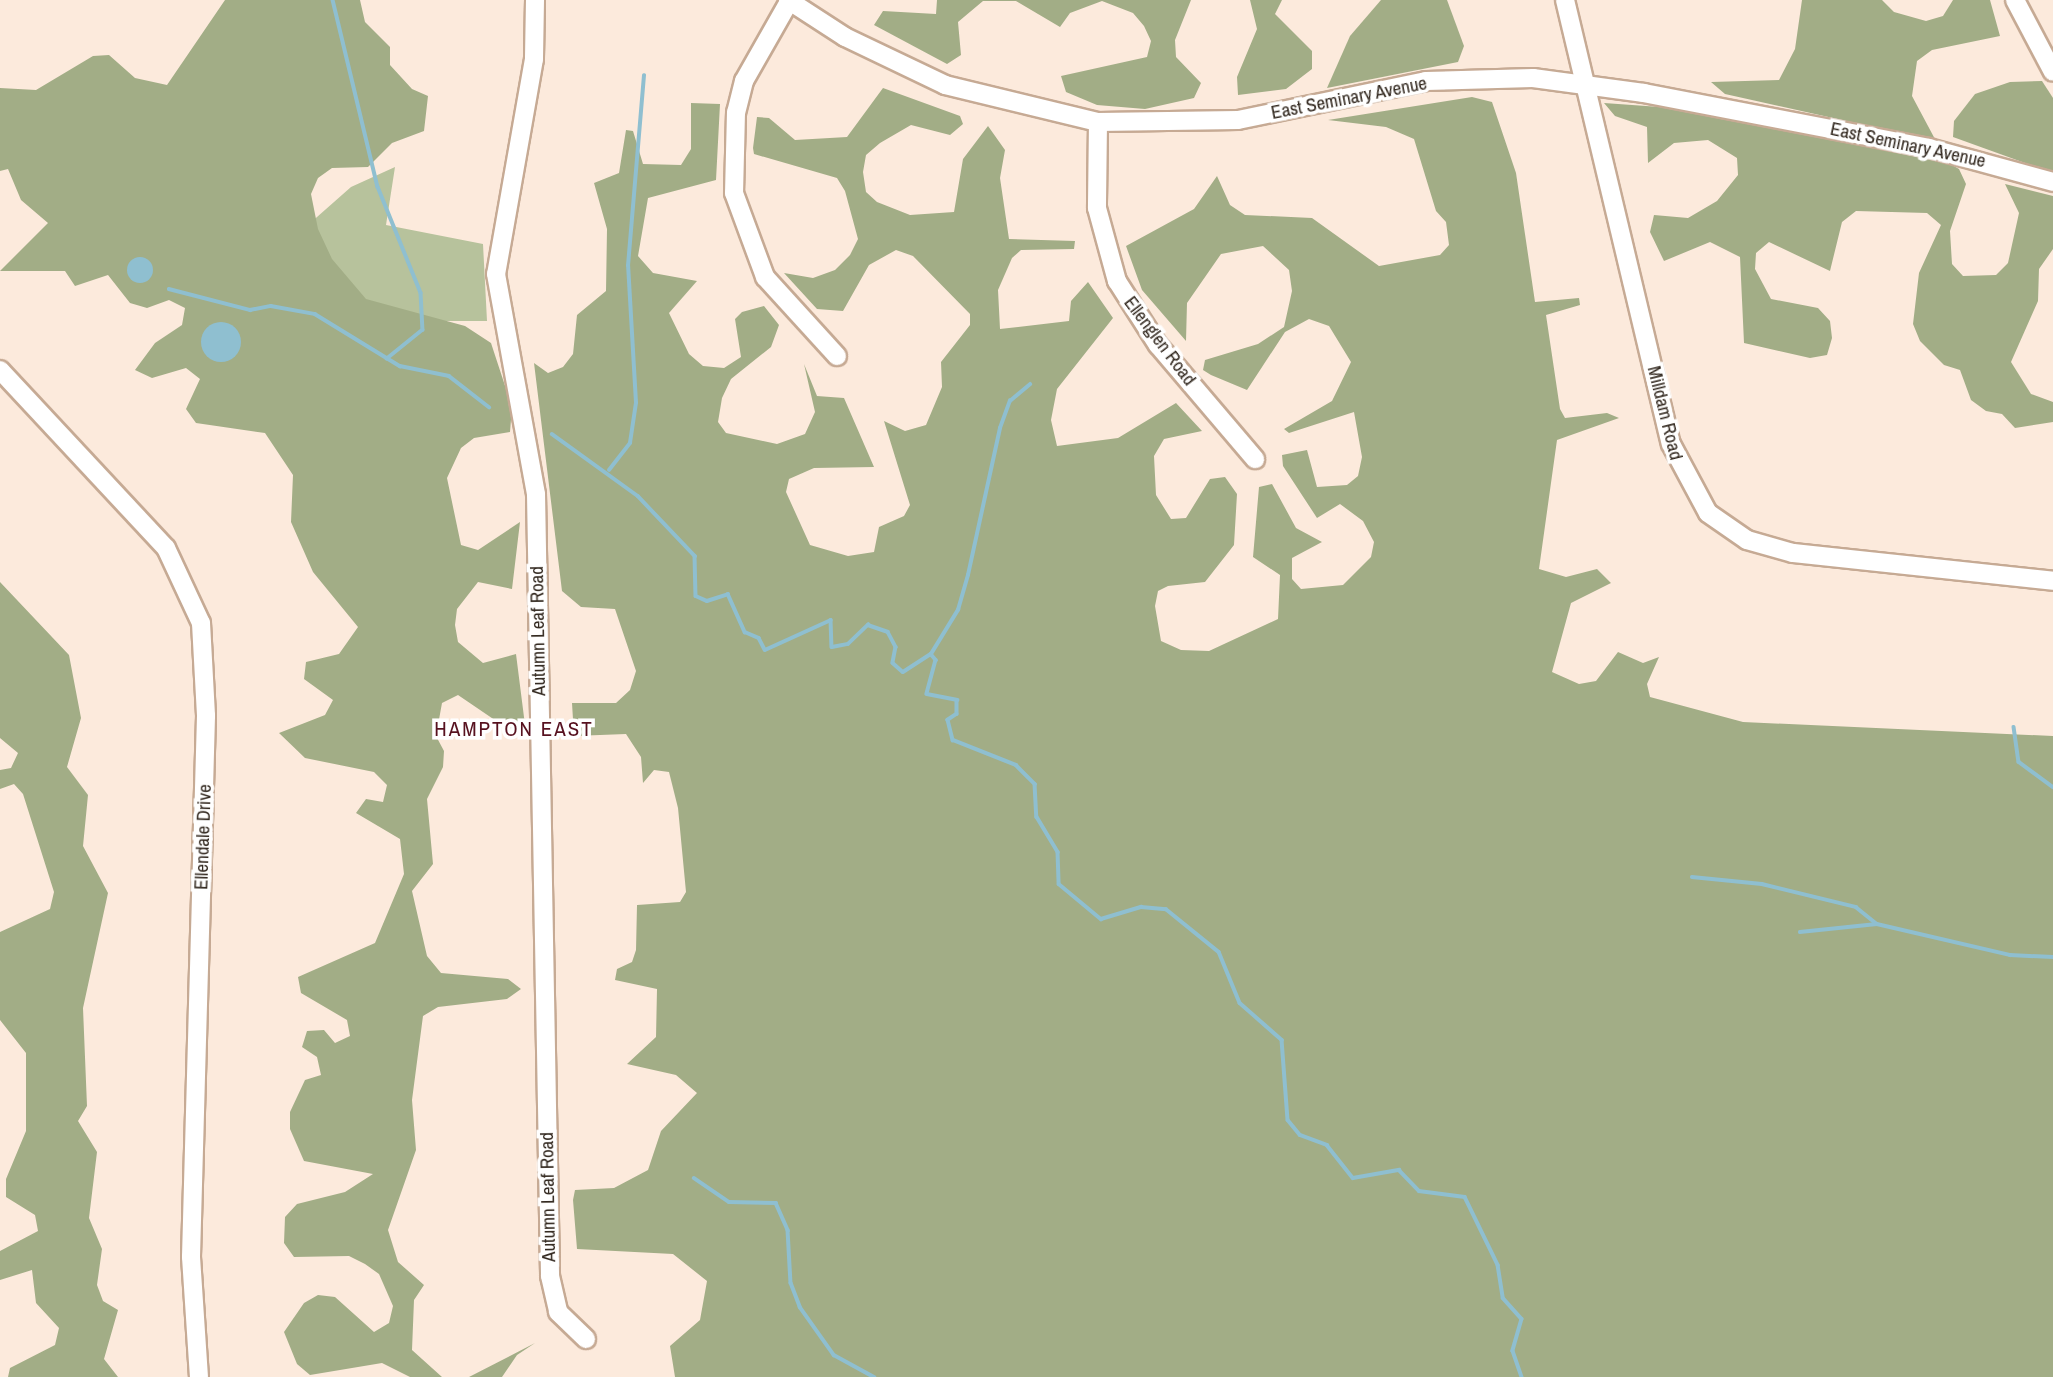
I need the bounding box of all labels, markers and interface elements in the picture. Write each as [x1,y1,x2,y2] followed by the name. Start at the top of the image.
[1269,72,1429,124] street label: East Seminary Avenue
[1828,117,1988,173] street label: East Seminary Avenue
[1119,292,1201,390] street label: Ellenglen Road
[1642,364,1688,462] street label: Milldam Road
[525,566,551,696] street label: Autumn Leaf Road
[436,716,592,742] district label: HAMPTON EAST
[190,784,216,890] street label: Ellendale Drive
[535,1132,561,1262] street label: Autumn Leaf Road

